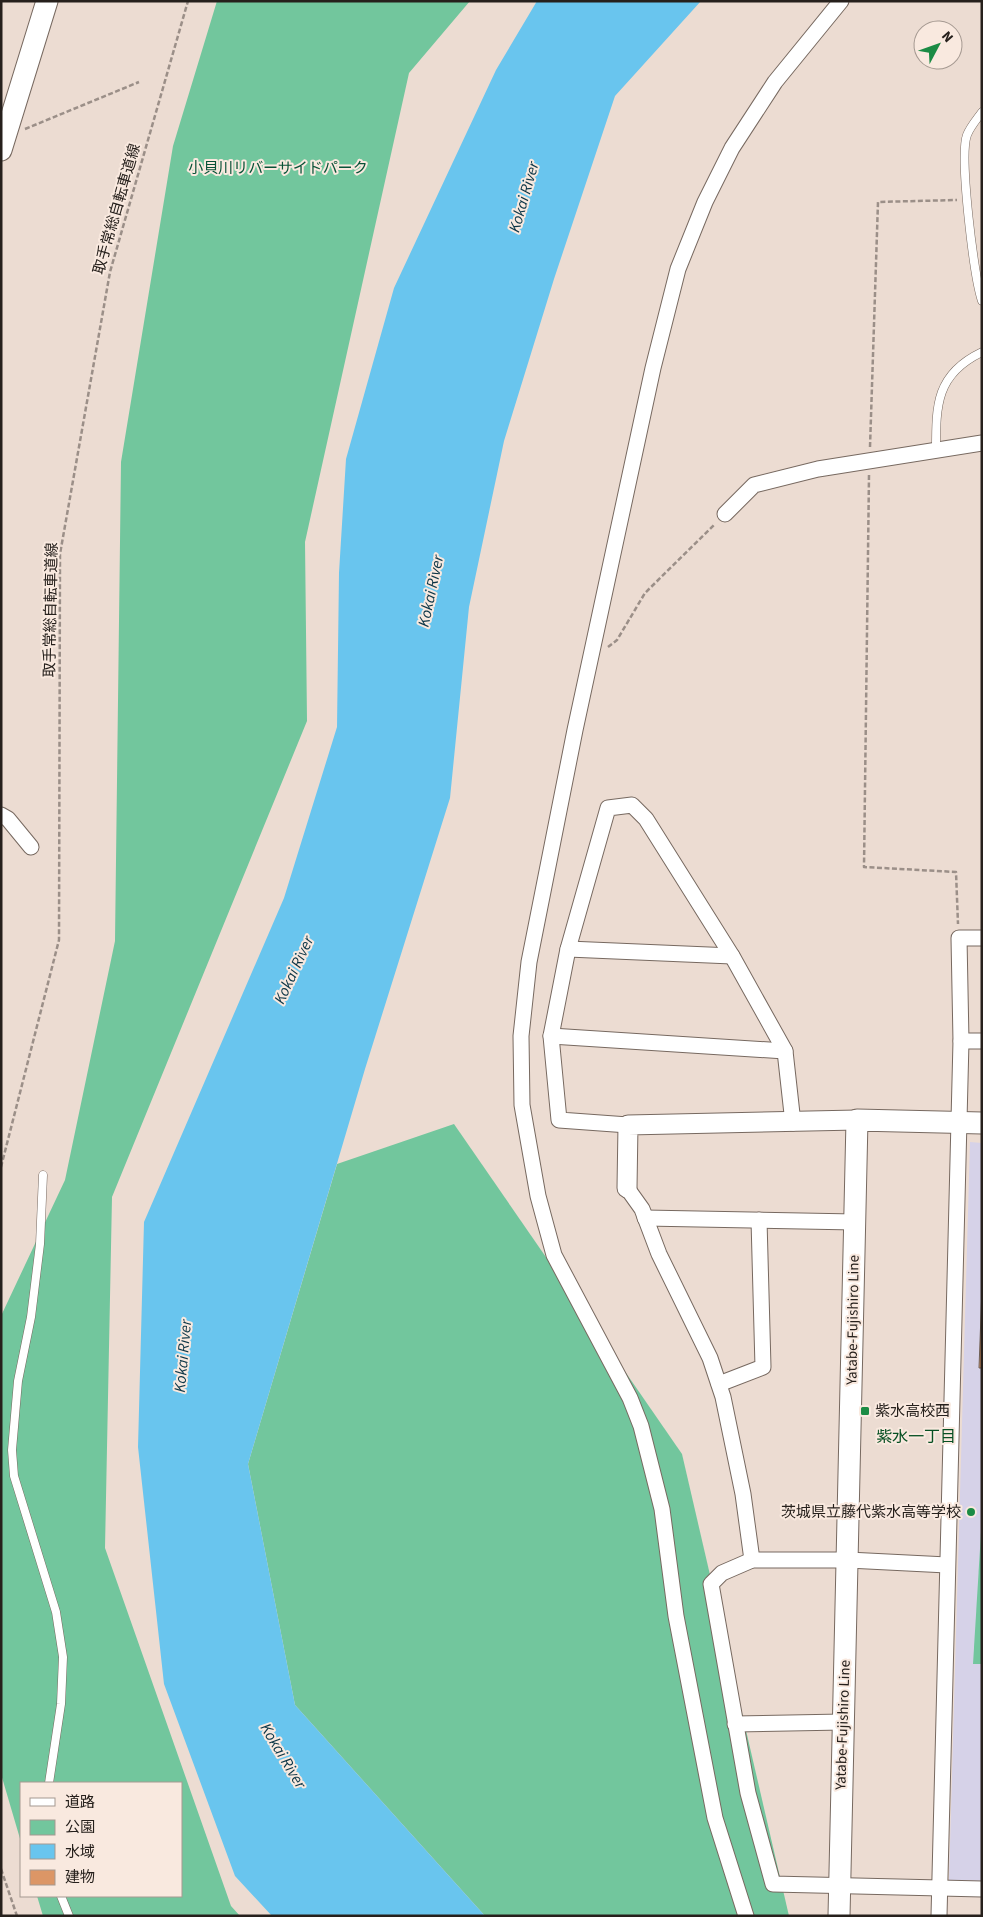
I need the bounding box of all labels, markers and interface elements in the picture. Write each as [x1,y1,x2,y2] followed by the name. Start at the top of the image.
[913,20,963,70] north arrow
[936,27,958,47] text: N
[88,141,146,277] street label: 取手常総自転車道線
[503,157,545,235] water label: Kokai River
[188,158,368,179] park label: 小貝川リバーサイドパーク
[39,542,63,678] street label: 取手常総自転車道線
[413,552,450,629] water label: Kokai River
[269,931,320,1008] water label: Kokai River
[841,1255,865,1386] street label: Yatabe-Fujishiro Line
[169,1317,197,1393] water label: Kokai River
[875,1401,950,1422] place label: 紫水高校西
[859,1405,871,1417] marker: 紫水高校西
[876,1426,956,1448] district label: 紫水一丁目
[781,1502,961,1523] place label: 茨城県立藤代紫水高等学校
[965,1506,977,1518] marker: 茨城県立藤代紫水高等学校
[830,1660,856,1791] street label: Yatabe-Fujishiro Line
[255,1719,312,1794] water label: Kokai River
[20,1782,182,1897] legend
[65,1792,95,1813] text: 道路
[65,1817,95,1838] text: 公園
[65,1842,95,1863] text: 水域
[65,1867,95,1888] text: 建物

